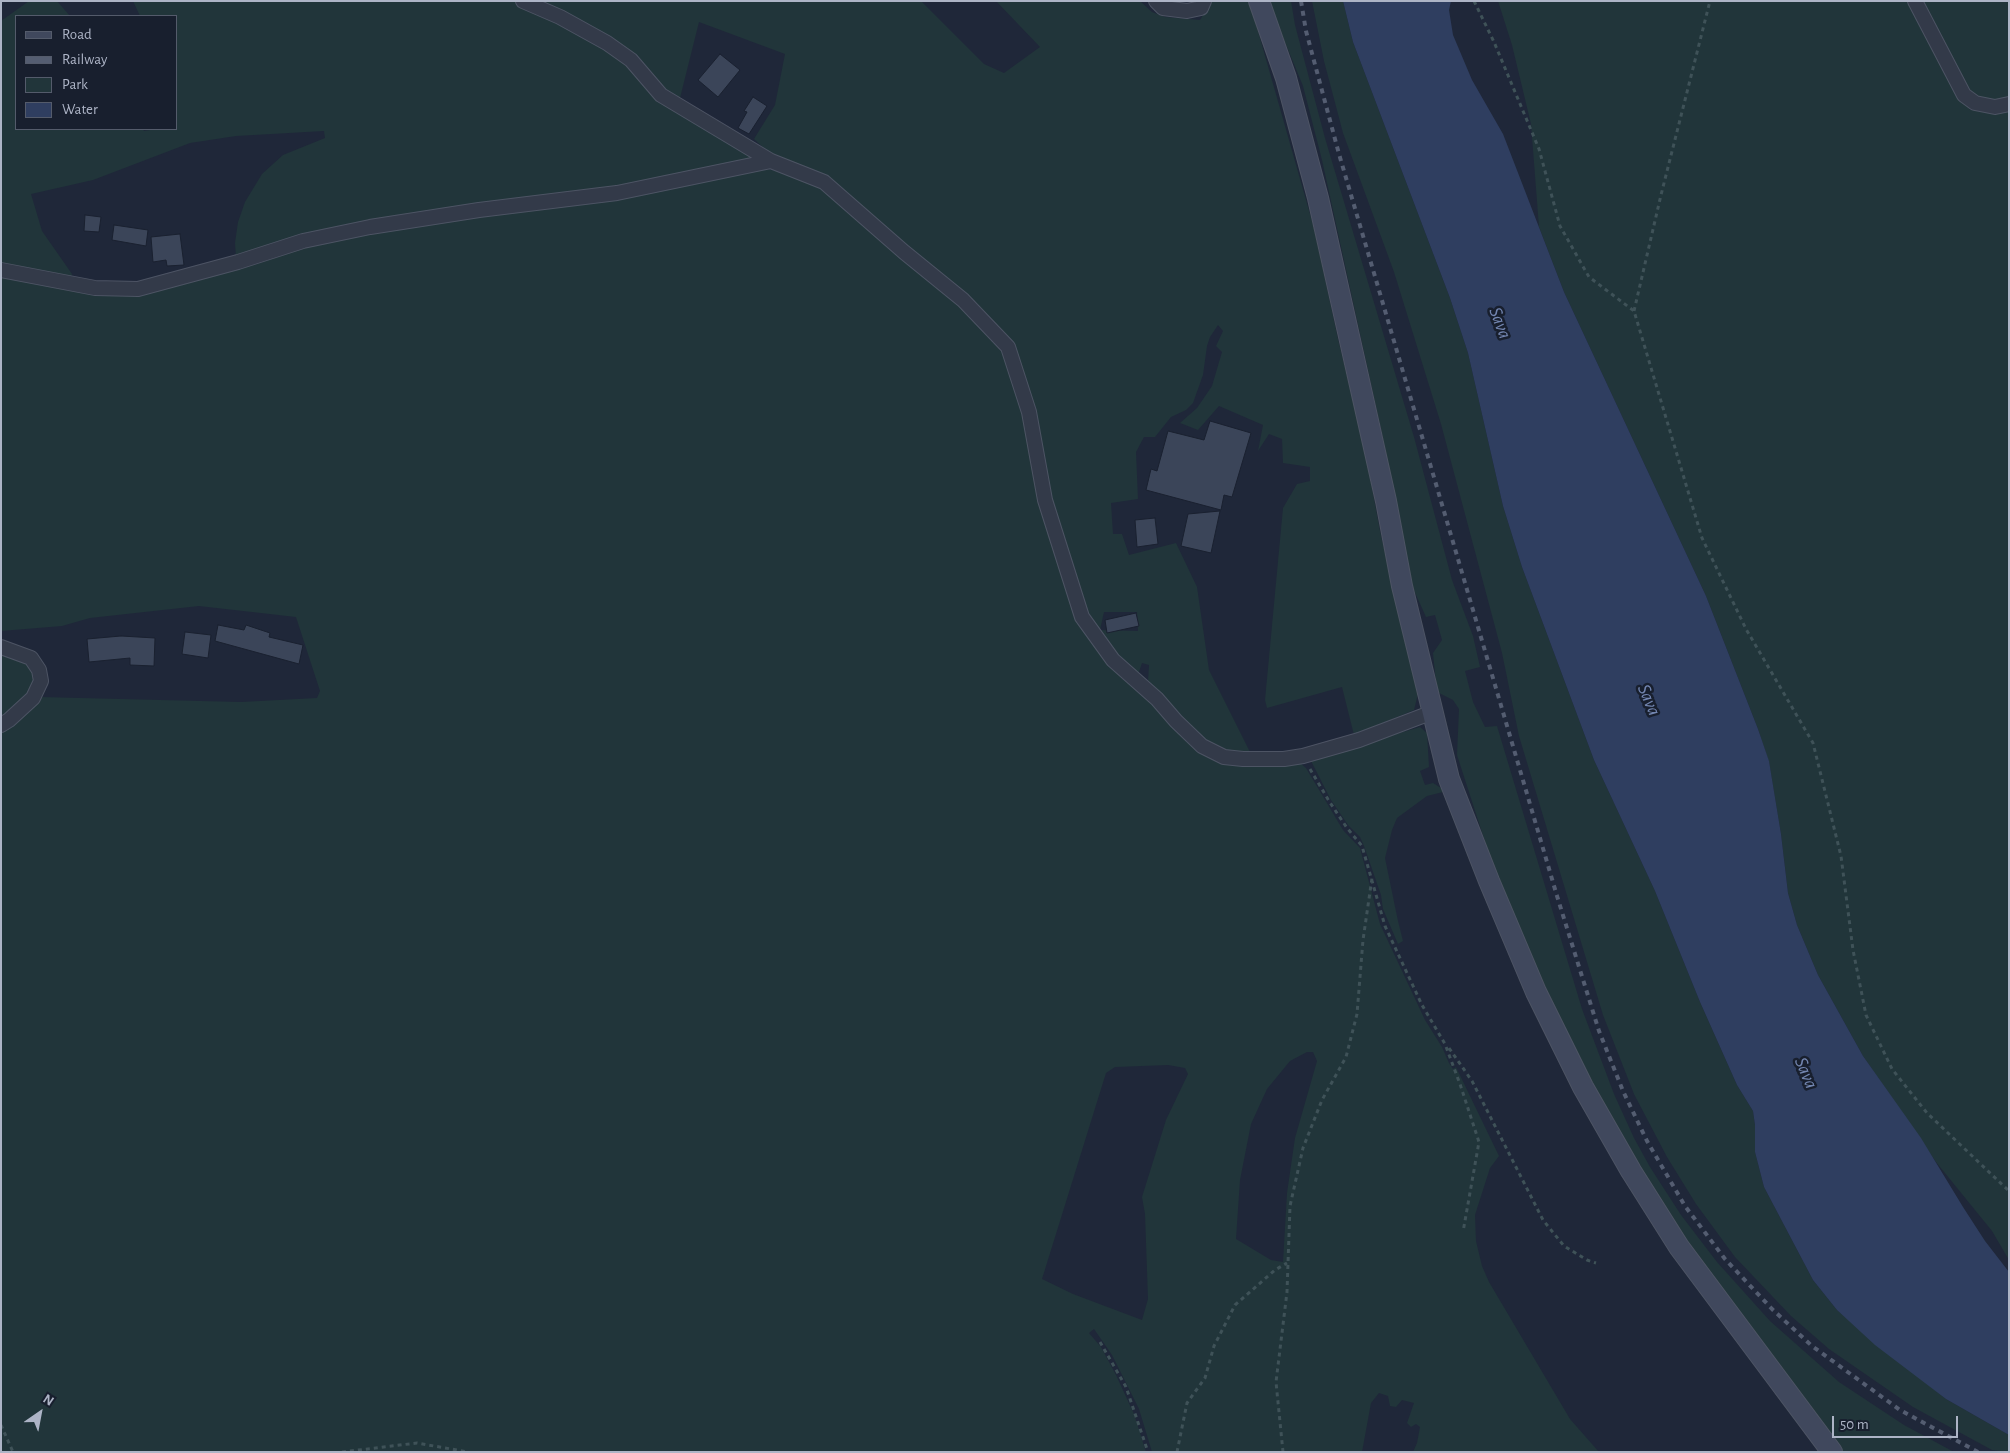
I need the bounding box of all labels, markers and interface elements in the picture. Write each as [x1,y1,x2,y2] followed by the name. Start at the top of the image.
[15,15,178,130] legend
[62,27,92,42] text: Road
[62,52,107,67] text: Railway
[62,77,88,92] text: Park
[62,102,98,117] text: Water
[1484,304,1516,342] water label: Sava
[1632,681,1666,719] water label: Sava
[1789,1054,1823,1092] water label: Sava
[15,1388,65,1438] north arrow
[40,1392,56,1409] text: N
[1835,1406,1961,1438] scale bar
[1840,1417,1869,1432] text: 50 m

